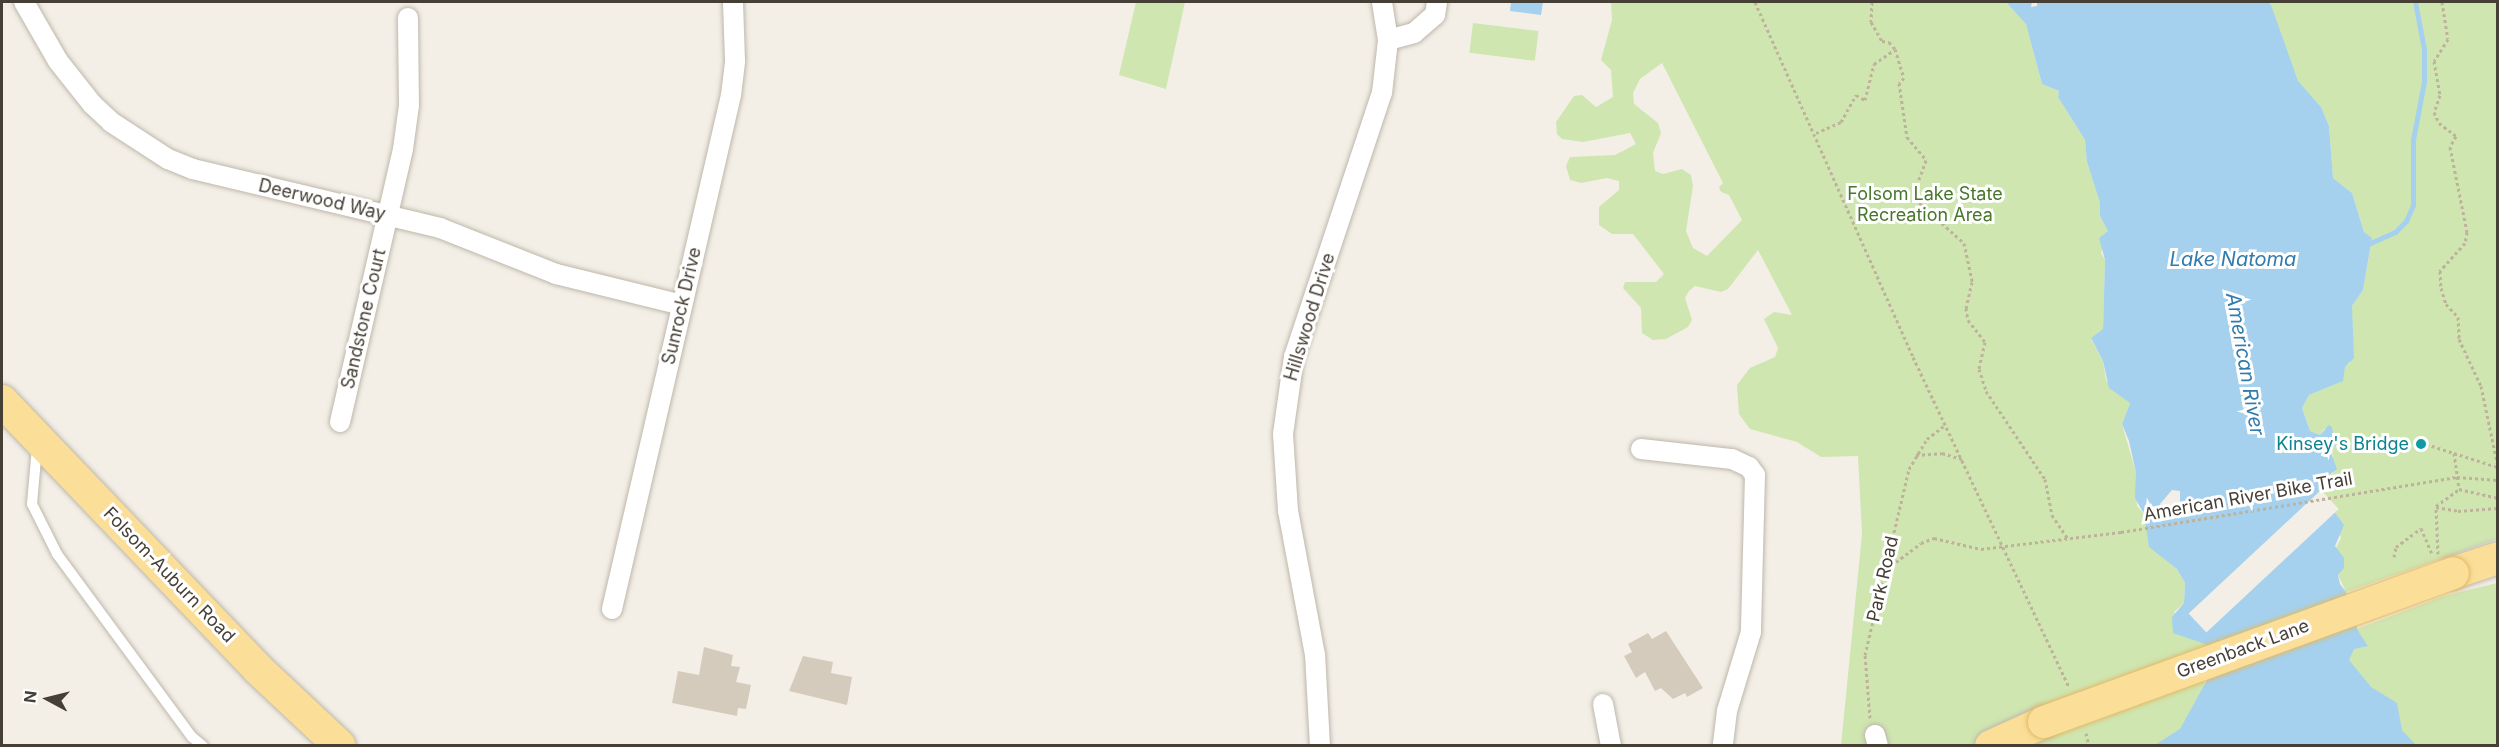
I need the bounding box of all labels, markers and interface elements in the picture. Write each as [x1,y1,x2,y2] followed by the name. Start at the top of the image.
[256,175,388,225] street label: Deerwood Way
[1847,184,2003,226] park label: Folsom Lake State Recreation Area
[658,245,706,367] street label: Sunrock Drive
[337,247,391,391] street label: Sandstone Court
[2170,247,2296,271] water label: Lake Natoma
[1280,250,1340,384] street label: Hillswood Drive
[2221,291,2269,437] water label: American River
[2276,433,2409,455] place label: Kinsey's Bridge
[2414,437,2428,451] marker: Kinsey's Bridge
[2142,468,2354,526] street label: American River Bike Trail
[99,503,239,647] street label: Folsom-Auburn Road
[1863,534,1903,624] street label: Park Road
[2174,615,2312,683] street label: Greenback Lane
[18,669,78,729] north arrow
[19,690,41,704] text: N

